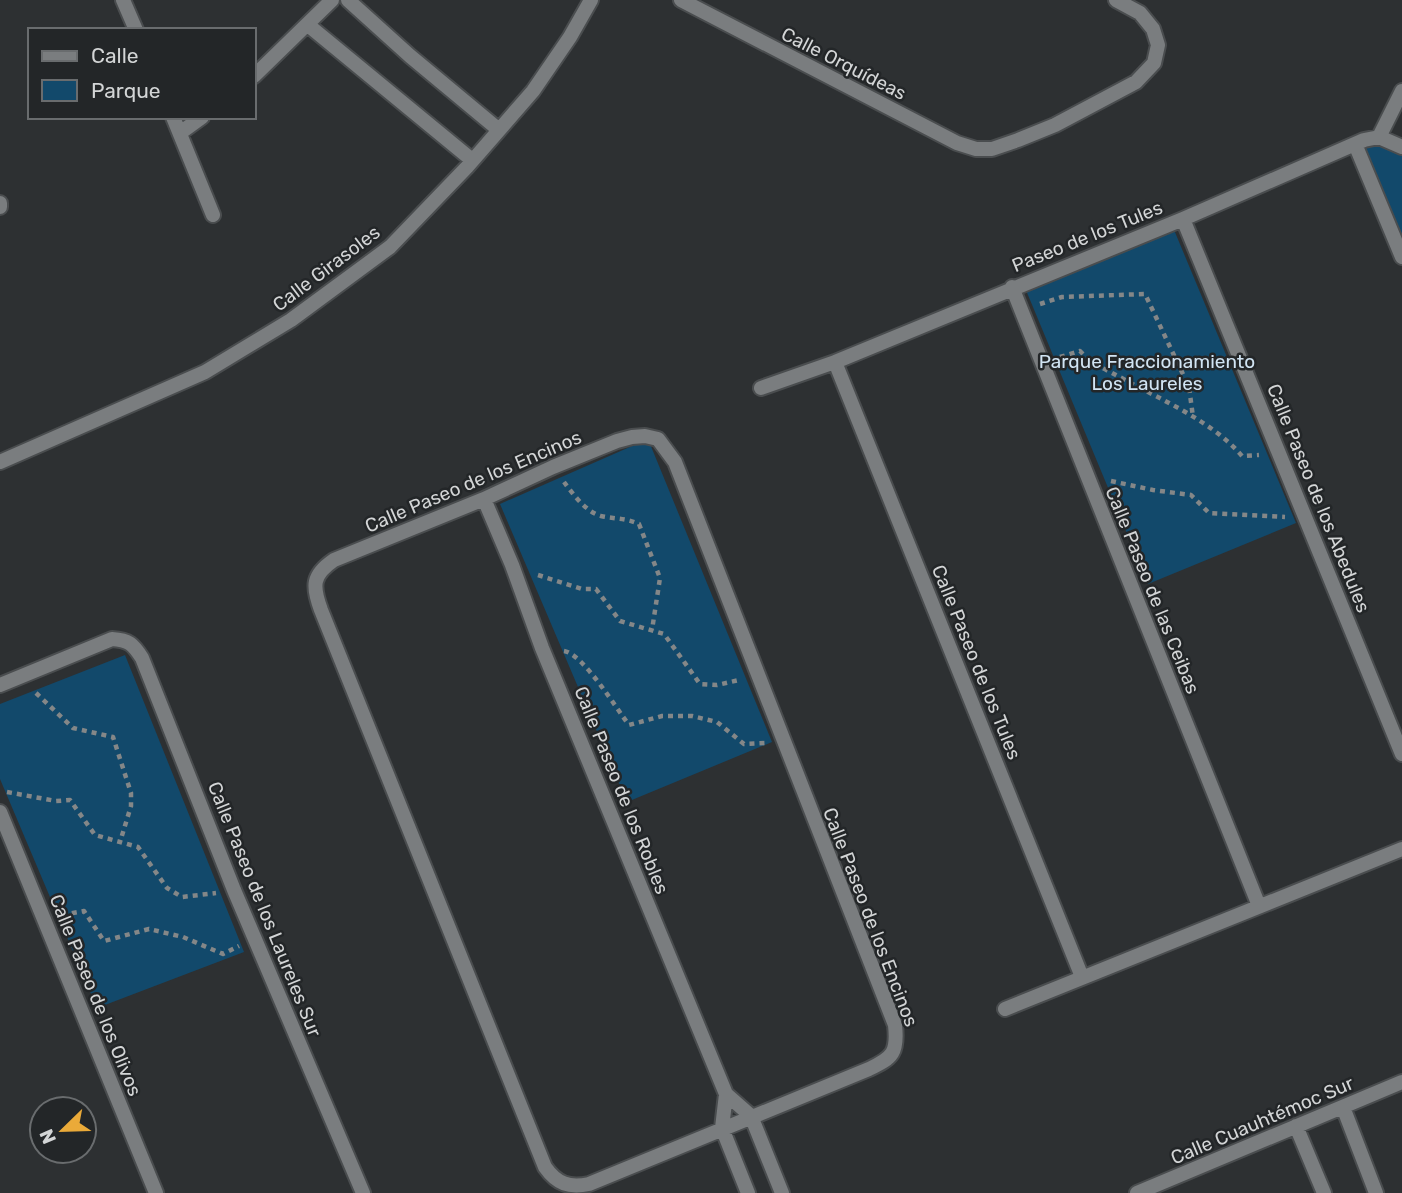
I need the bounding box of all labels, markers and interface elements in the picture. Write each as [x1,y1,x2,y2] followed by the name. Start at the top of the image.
[777,22,910,105] street label: Calle Orquídeas
[28,28,256,119] legend
[91,43,139,68] text: Calle
[91,78,161,103] text: Parque
[1009,196,1166,277] street label: Paseo de los Tules
[268,221,384,316] street label: Calle Girasoles
[1039,350,1255,395] park label: Parque Fraccionamiento Los Laureles
[1262,381,1375,616] street label: Calle Paseo de los Abedules
[362,425,585,538] street label: Calle Paseo de los Encinos
[1100,483,1205,697] street label: Calle Paseo de las Ceibas
[927,561,1026,763] street label: Calle Paseo de los Tules
[569,683,674,897] street label: Calle Paseo de los Robles
[203,778,327,1041] street label: Calle Paseo de los Laureles Sur
[818,804,923,1030] street label: Calle Paseo de los Encinos
[45,891,147,1099] street label: Calle Paseo de los Olivos
[1167,1071,1358,1169] street label: Calle Cuauhtémoc Sur
[28,1095,98,1165] north arrow
[35,1126,61,1147] text: N

